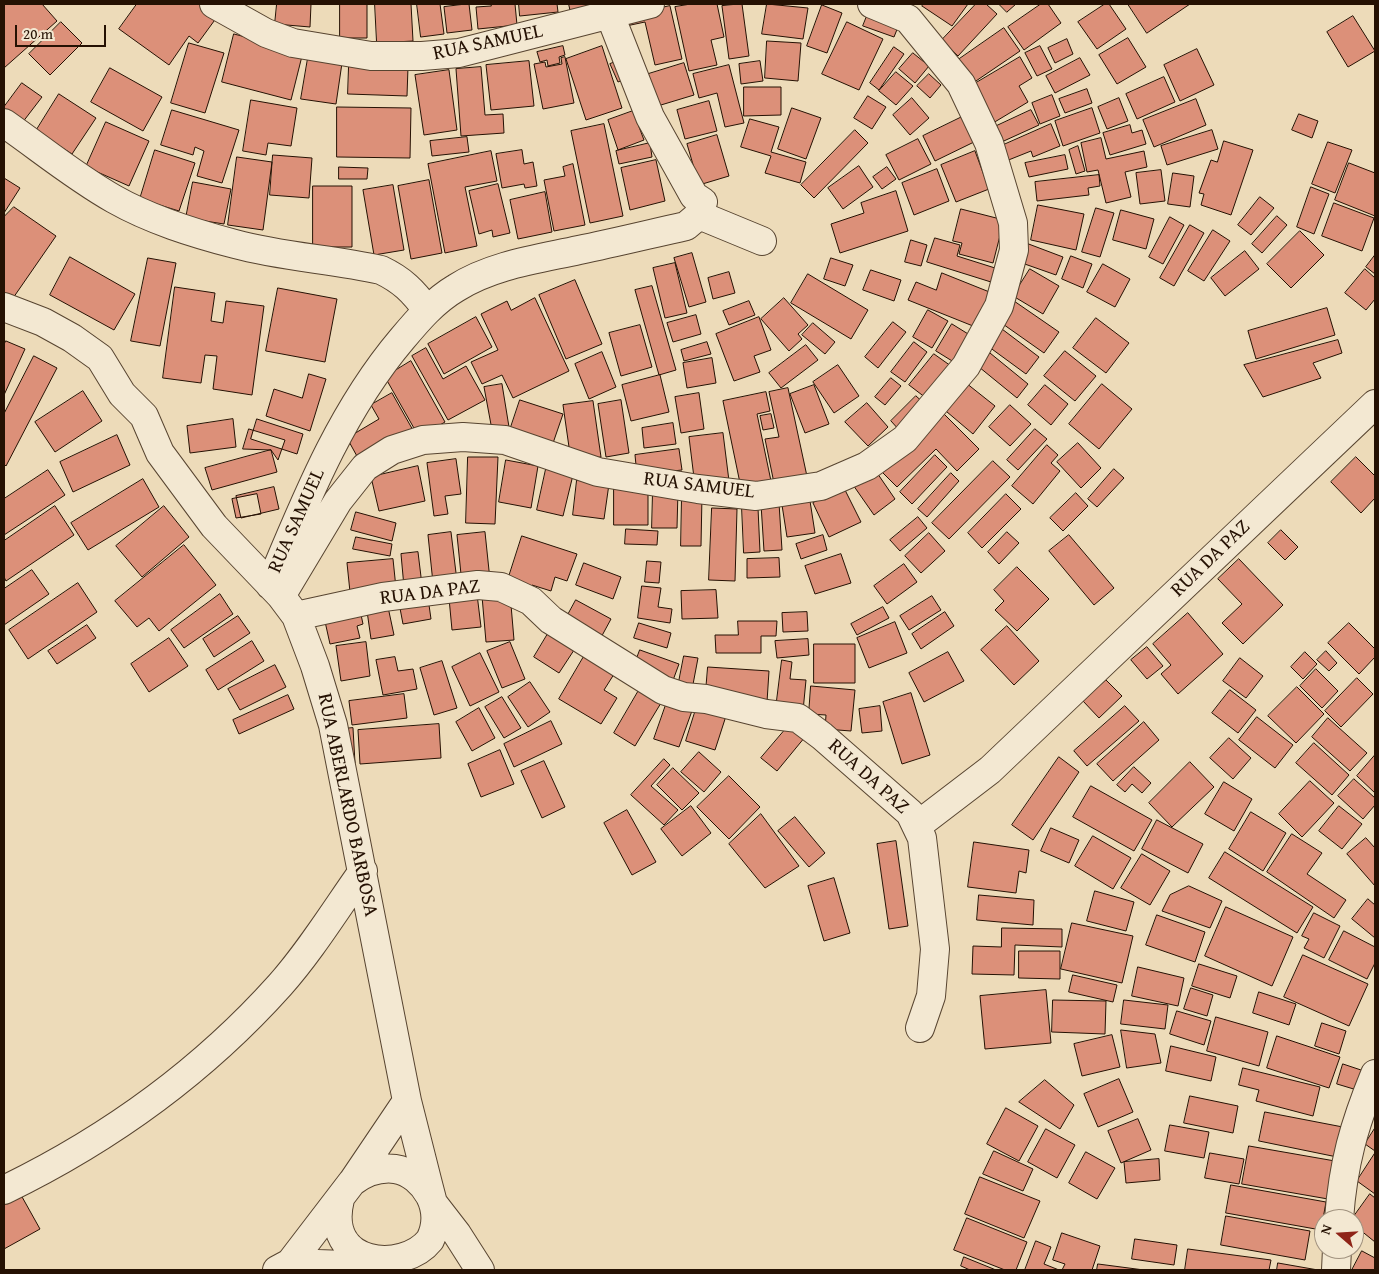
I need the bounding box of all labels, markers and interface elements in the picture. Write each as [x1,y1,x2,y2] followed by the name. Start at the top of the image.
[18,15,109,47] scale bar
[431,20,545,66] street label: RUA SAMUEL
[23,23,53,44] text: 20 m
[263,465,331,577] street label: RUA SAMUEL
[642,467,756,505] street label: RUA SAMUEL
[1166,515,1256,603] street label: RUA DA PAZ
[379,575,481,611] street label: RUA DA PAZ
[312,691,382,919] street label: RUA ABERLARDO BARBOSA
[823,734,913,820] street label: RUA DA PAZ
[1314,1209,1364,1259] north arrow
[1315,1222,1337,1237] text: N

